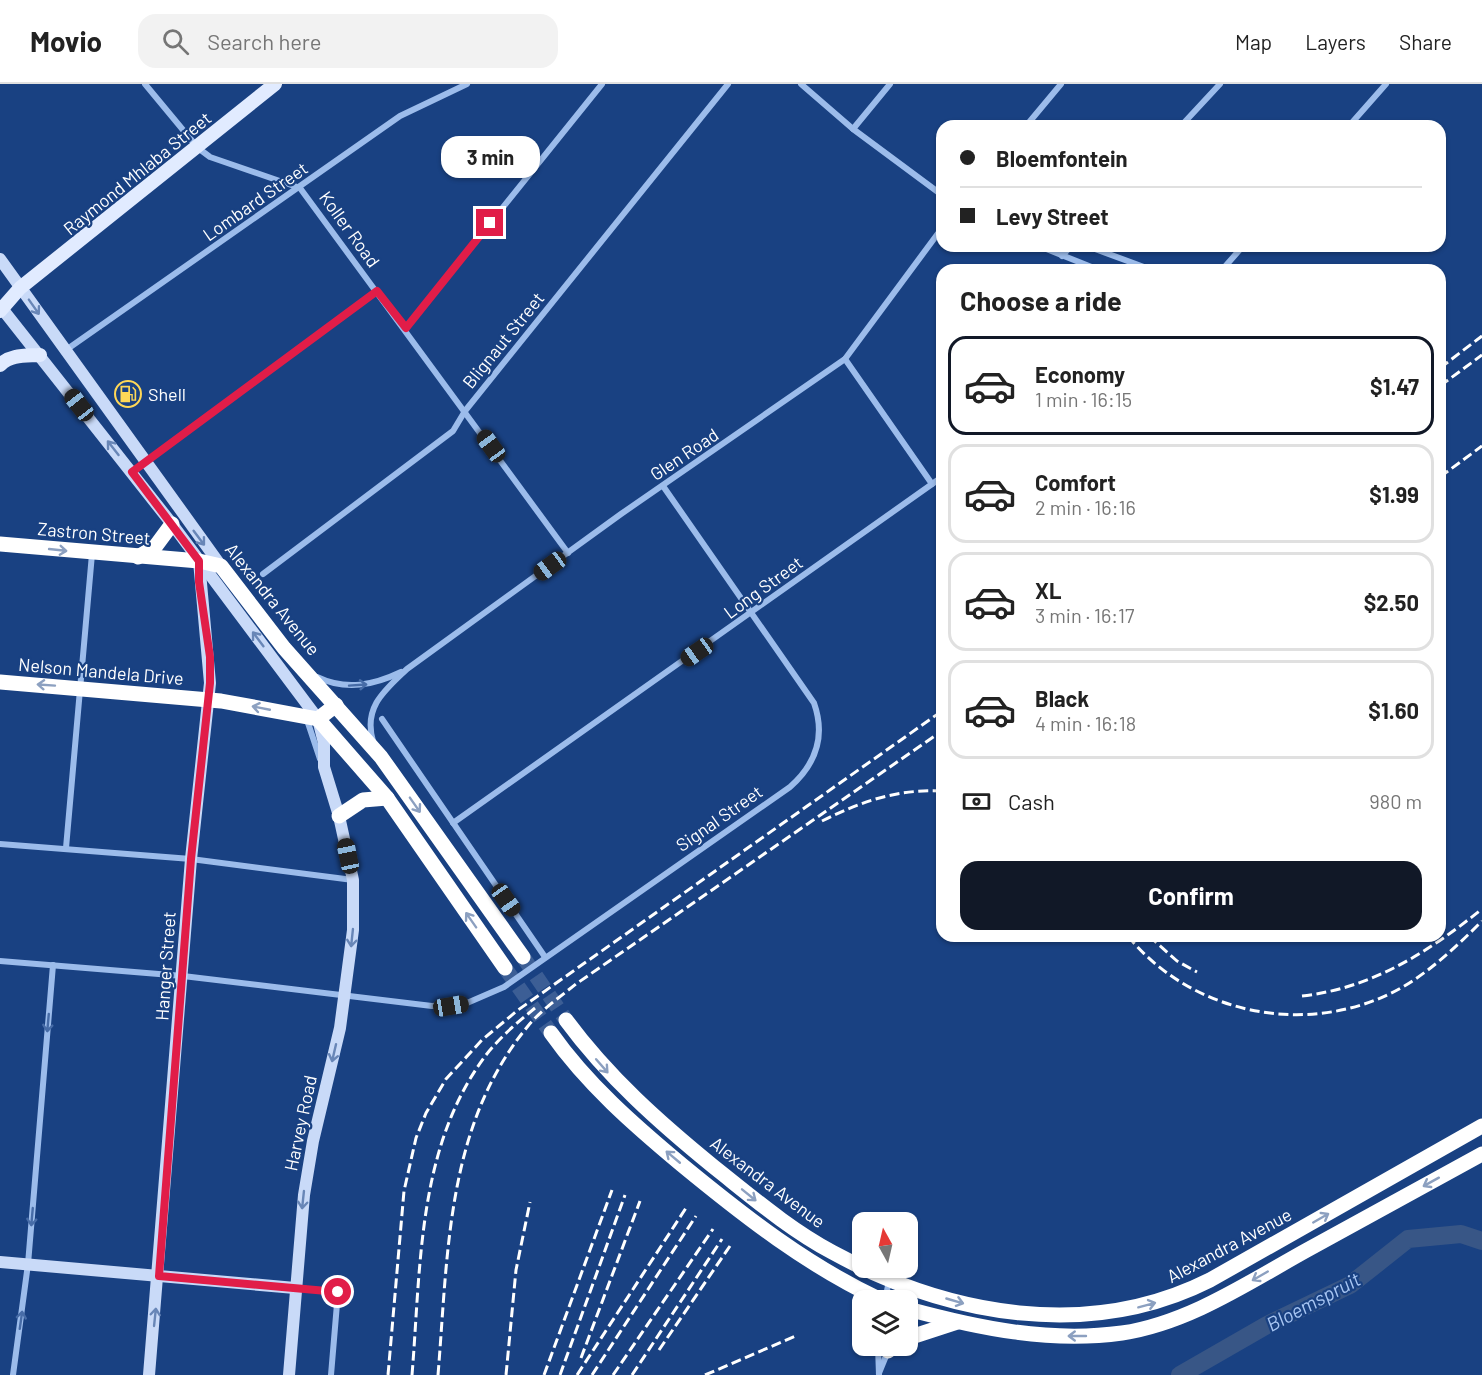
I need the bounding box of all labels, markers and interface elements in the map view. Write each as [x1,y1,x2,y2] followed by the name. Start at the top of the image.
[138,14,558,68] search box
[30,24,102,58] text: Movio
[159,25,192,58] icon: search
[207,28,322,54] text: Search here
[1235,29,1272,54] text: Map
[1305,29,1366,54] text: Layers
[1399,29,1452,54] text: Share
[59,107,215,239] street label: Raymond Mhlaba Street
[440,136,540,178] callout: 3 min
[467,145,514,169] text: 3 min
[996,145,1128,171] text: Bloemfontein
[198,157,312,245] street label: Lombard Street
[315,187,385,271] street label: Koller Road
[996,203,1109,229] text: Levy Street
[476,209,503,236] route end
[960,284,1122,316] text: Choose a ride
[457,287,549,393] street label: Blignaut Street
[28,299,40,315] one-way arrow
[963,359,1017,413] icon: car
[1035,361,1125,387] text: Economy
[1370,373,1419,399] text: $1.47
[113,379,143,409] fuel station icon: Shell
[148,383,186,405] place label: Shell
[61,385,97,425] car
[1035,387,1132,411] text: 1 min · 16:15
[646,423,722,485] street label: Glen Road
[473,426,509,466] car
[106,440,119,456] one-way arrow
[963,467,1017,521] icon: car
[1035,469,1116,495] text: Comfort
[1369,481,1419,507] text: $1.99
[1035,495,1136,519] text: 2 min · 16:16
[37,517,151,549] street label: Zastron Street
[193,529,206,545] one-way arrow
[221,538,325,660] street label: Alexandra Avenue
[48,545,68,556] one-way arrow
[530,548,570,584] car
[719,551,807,623] street label: Long Street
[963,575,1017,629] icon: car
[1035,577,1061,603] text: XL
[1364,589,1419,615] text: $2.50
[1035,603,1134,627] text: 3 min · 16:17
[251,631,264,647] one-way arrow
[677,634,717,670] car
[17,653,185,689] street label: Nelson Mandela Drive
[347,679,367,690] one-way arrow
[37,680,57,691] one-way arrow
[963,683,1017,737] icon: car
[1035,685,1089,711] text: Black
[1368,697,1419,723] text: $1.60
[252,702,271,713] one-way arrow
[1035,711,1136,735] text: 4 min · 16:18
[672,780,766,856] street label: Signal Street
[960,785,993,818] icon: cash
[1008,788,1055,814] text: Cash
[1369,789,1422,813] text: 980 m
[409,797,421,813] one-way arrow
[335,837,361,875] car
[960,861,1422,930] button: Confirm
[488,880,524,920] car
[150,911,180,1021] street label: Hanger Street
[465,912,477,929] one-way arrow
[346,928,357,948] one-way arrow
[432,994,470,1018] car
[43,1013,54,1032] one-way arrow
[328,1044,340,1063] one-way arrow
[595,1058,609,1073] one-way arrow
[279,1073,321,1173] street label: Harvey Road
[706,1132,830,1232] street label: Alexandra Avenue
[665,1151,681,1164] one-way arrow
[1423,1176,1440,1188] one-way arrow
[740,1188,756,1201] one-way arrow
[298,1190,309,1210] one-way arrow
[1163,1203,1295,1287] street label: Alexandra Avenue
[26,1207,37,1227] one-way arrow
[1312,1211,1329,1223] one-way arrow
[852,1212,918,1278] north arrow
[852,1212,918,1356] map controls
[1262,1266,1364,1336] water label: Bloemspruit
[1252,1271,1269,1283] one-way arrow
[324,1278,351,1305] route start
[852,1290,918,1356] button: layers
[945,1296,964,1307] one-way arrow
[1137,1299,1156,1311] one-way arrow
[150,1307,161,1327] one-way arrow
[15,1310,26,1330] one-way arrow
[1068,1330,1088,1342] one-way arrow

